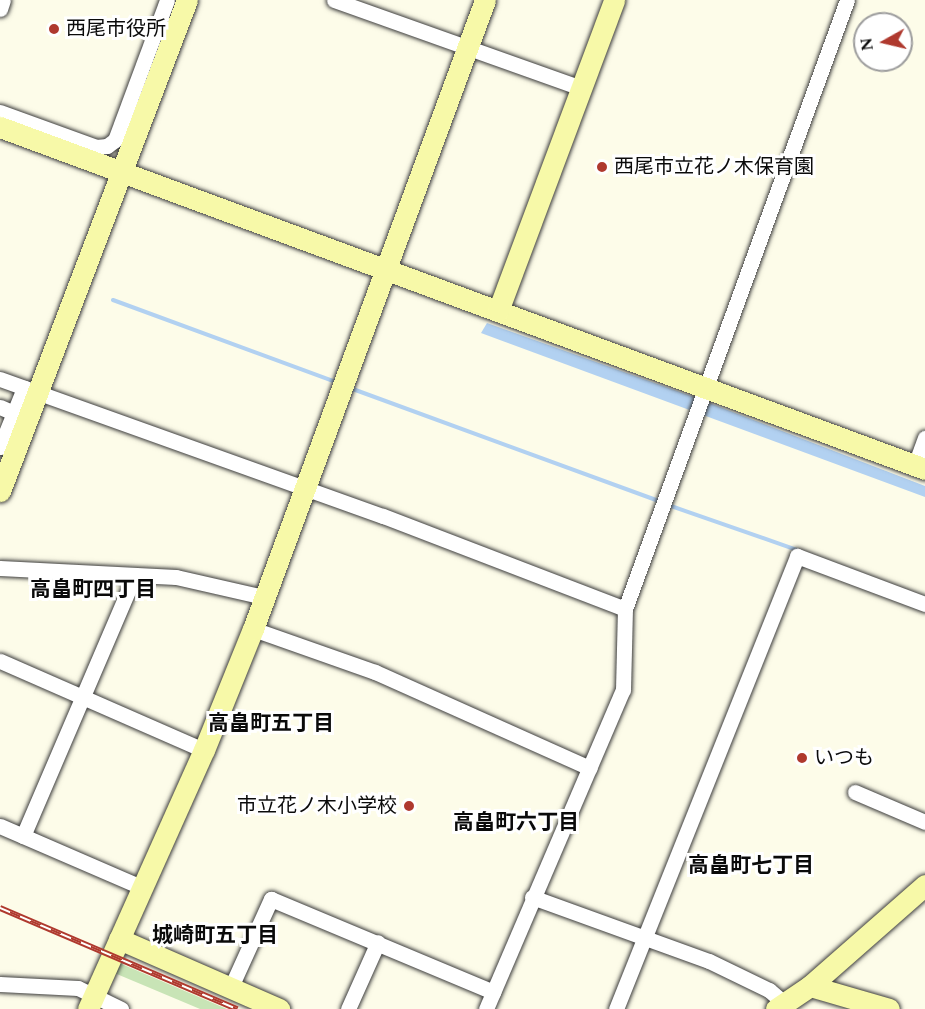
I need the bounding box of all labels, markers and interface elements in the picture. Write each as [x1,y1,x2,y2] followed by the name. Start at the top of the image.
[853,12,913,72] north arrow
[66,17,166,41] place label: 西尾市役所
[47,22,61,36] marker: 西尾市役所
[854,36,880,52] text: N
[614,155,814,179] place label: 西尾市立花ノ木保育園
[595,160,609,174] marker: 西尾市立花ノ木保育園
[30,577,156,603] district label: 高畠町四丁目
[208,711,334,737] district label: 高畠町五丁目
[814,746,874,770] place label: いつも
[795,751,809,765] marker: いつも
[237,794,397,818] place label: 市立花ノ木小学校
[402,799,416,813] marker: 市立花ノ木小学校
[453,810,579,836] district label: 高畠町六丁目
[688,853,814,879] district label: 高畠町七丁目
[152,923,278,949] district label: 城崎町五丁目

